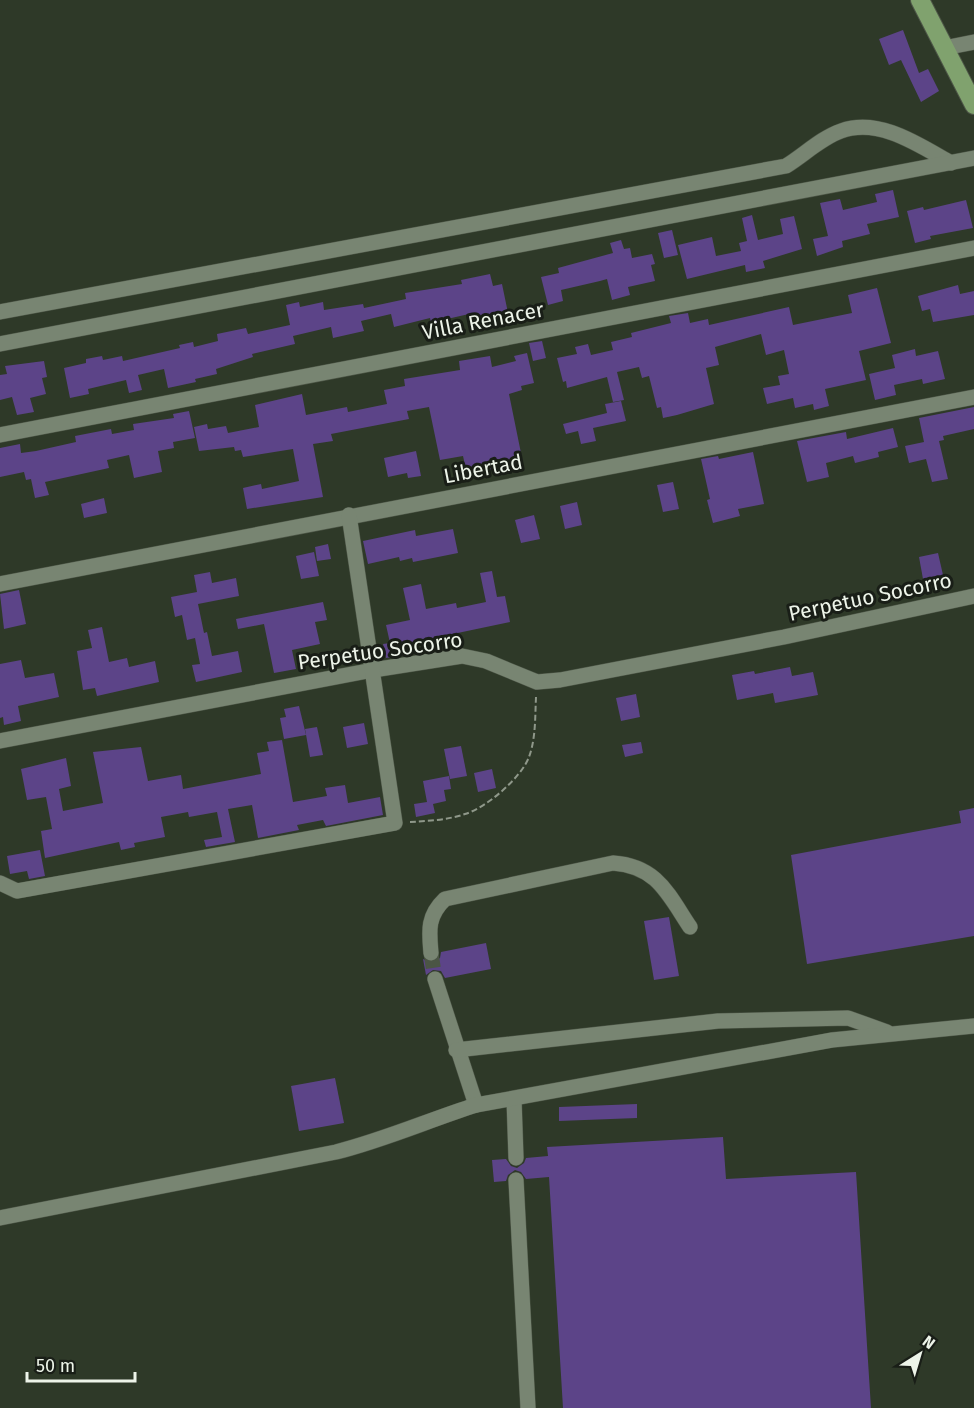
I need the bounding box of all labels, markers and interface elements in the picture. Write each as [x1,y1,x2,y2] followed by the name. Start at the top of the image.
[420,296,546,346] street label: Villa Renacer
[441,449,525,489] street label: Libertad
[786,567,954,627] street label: Perpetuo Socorro
[296,627,464,675] street label: Perpetuo Socorro
[890,1324,950,1384] north arrow
[919,1332,939,1353] text: N
[27,1345,135,1383] scale bar
[36,1355,75,1377] text: 50 m

